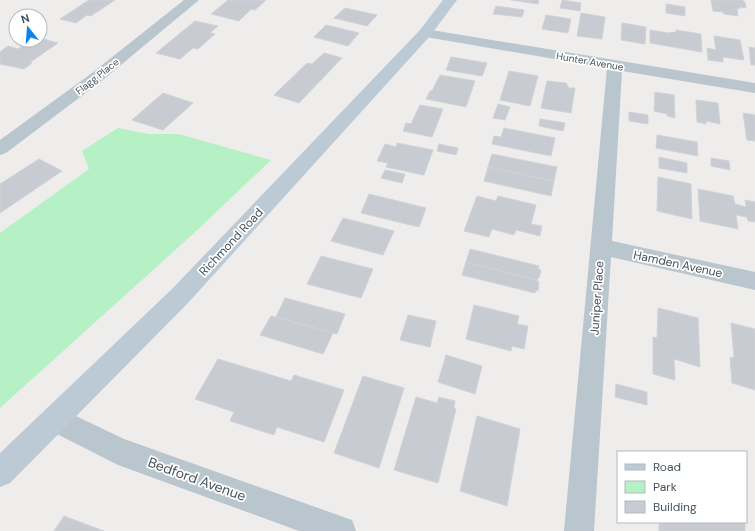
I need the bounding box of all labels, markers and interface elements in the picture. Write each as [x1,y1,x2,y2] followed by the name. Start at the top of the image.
[8,8,48,48] north arrow
[19,11,31,26] text: N
[555,49,625,74] street label: Hunter Avenue
[73,55,122,97] street label: Flagg Place
[195,205,267,279] street label: Richmond Road
[632,247,724,281] street label: Hamden Avenue
[586,260,608,336] street label: Juniper Place
[617,451,747,523] legend
[146,453,248,505] street label: Bedford Avenue
[653,459,681,475] text: Road
[653,479,677,495] text: Park
[653,499,697,515] text: Building

